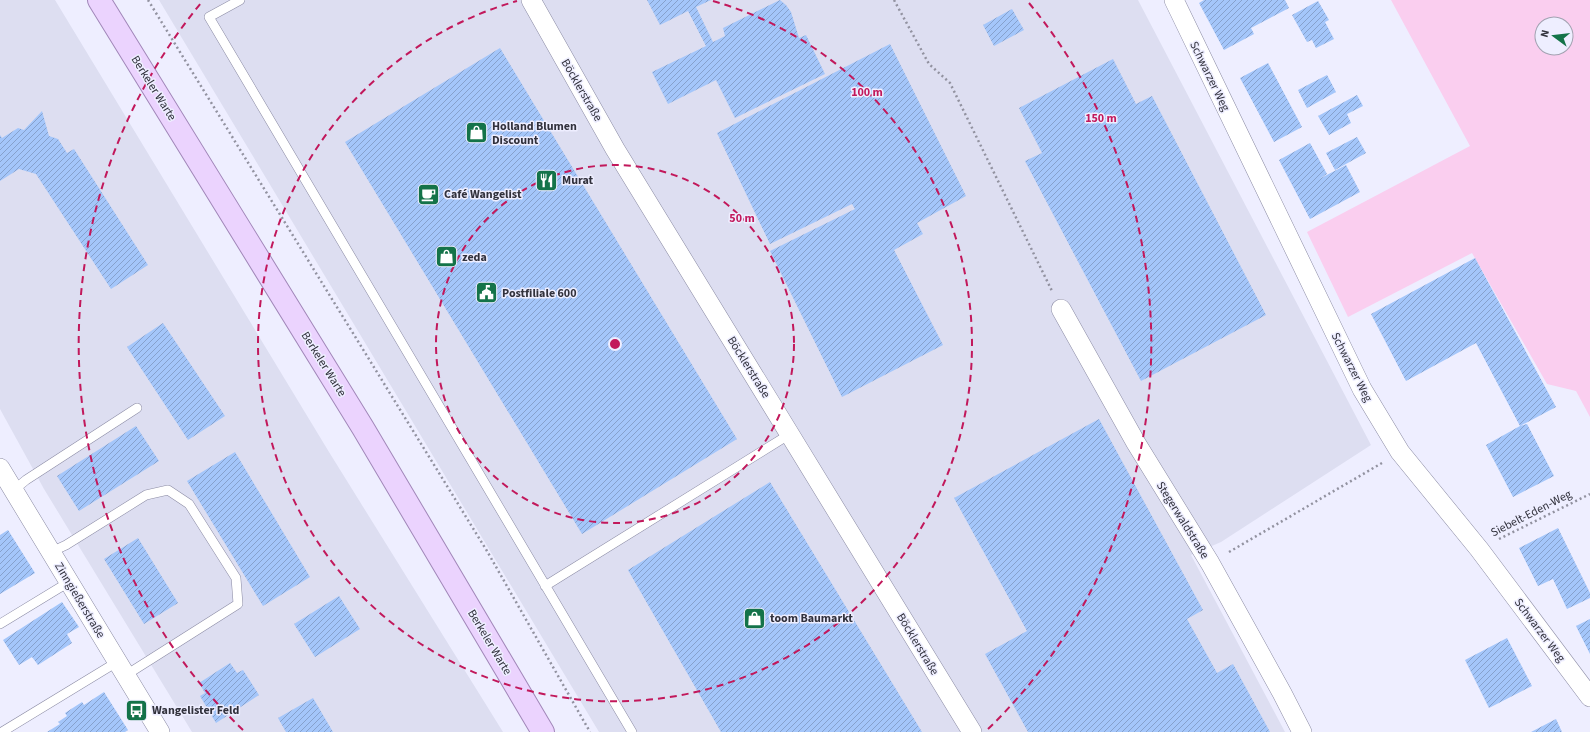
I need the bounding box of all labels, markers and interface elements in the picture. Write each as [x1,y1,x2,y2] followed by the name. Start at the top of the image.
[1534,16,1574,56] north arrow
[1537,28,1553,39] text: N
[1185,38,1234,114] street label: Schwarzer Weg
[127,53,180,124] street label: Berkeler Warte
[557,56,606,125] street label: Böcklerstraße
[851,84,883,101] text: 100 m
[1085,110,1117,127] text: 150 m
[492,118,577,149] place label: Holland Blumen Discount
[463,120,489,146] shop icon: Holland Blumen Discount
[533,167,559,193] restaurant icon: Murat
[562,172,594,189] place label: Murat
[415,181,441,207] cafe icon: Café Wangelist
[444,186,522,203] place label: Café Wangelist
[729,210,755,227] text: 50 m
[434,244,460,270] shop icon: zeda
[462,249,487,266] place label: zeda
[473,280,499,306] public building icon: Postfiliale 600
[502,285,577,302] place label: Postfiliale 600
[297,329,350,400] street label: Berkeler Warte
[1327,330,1376,405] street label: Schwarzer Weg
[723,333,774,401] street label: Böcklerstraße
[608,337,622,351] centre of rings
[1152,478,1213,562] street label: Stegerwaldstraße
[1488,486,1575,541] street label: Siebelt-Eden-Weg
[50,559,109,642] street label: Zinngießerstraße
[1510,595,1569,666] street label: Schwarzer Weg
[741,605,767,631] shop icon: toom Baumarkt
[463,606,516,678] street label: Berkeler Warte
[770,610,853,627] place label: toom Baumarkt
[892,610,943,679] street label: Böcklerstraße
[124,697,150,723] bus stop icon: Wangelister Feld
[152,702,240,719] place label: Wangelister Feld

